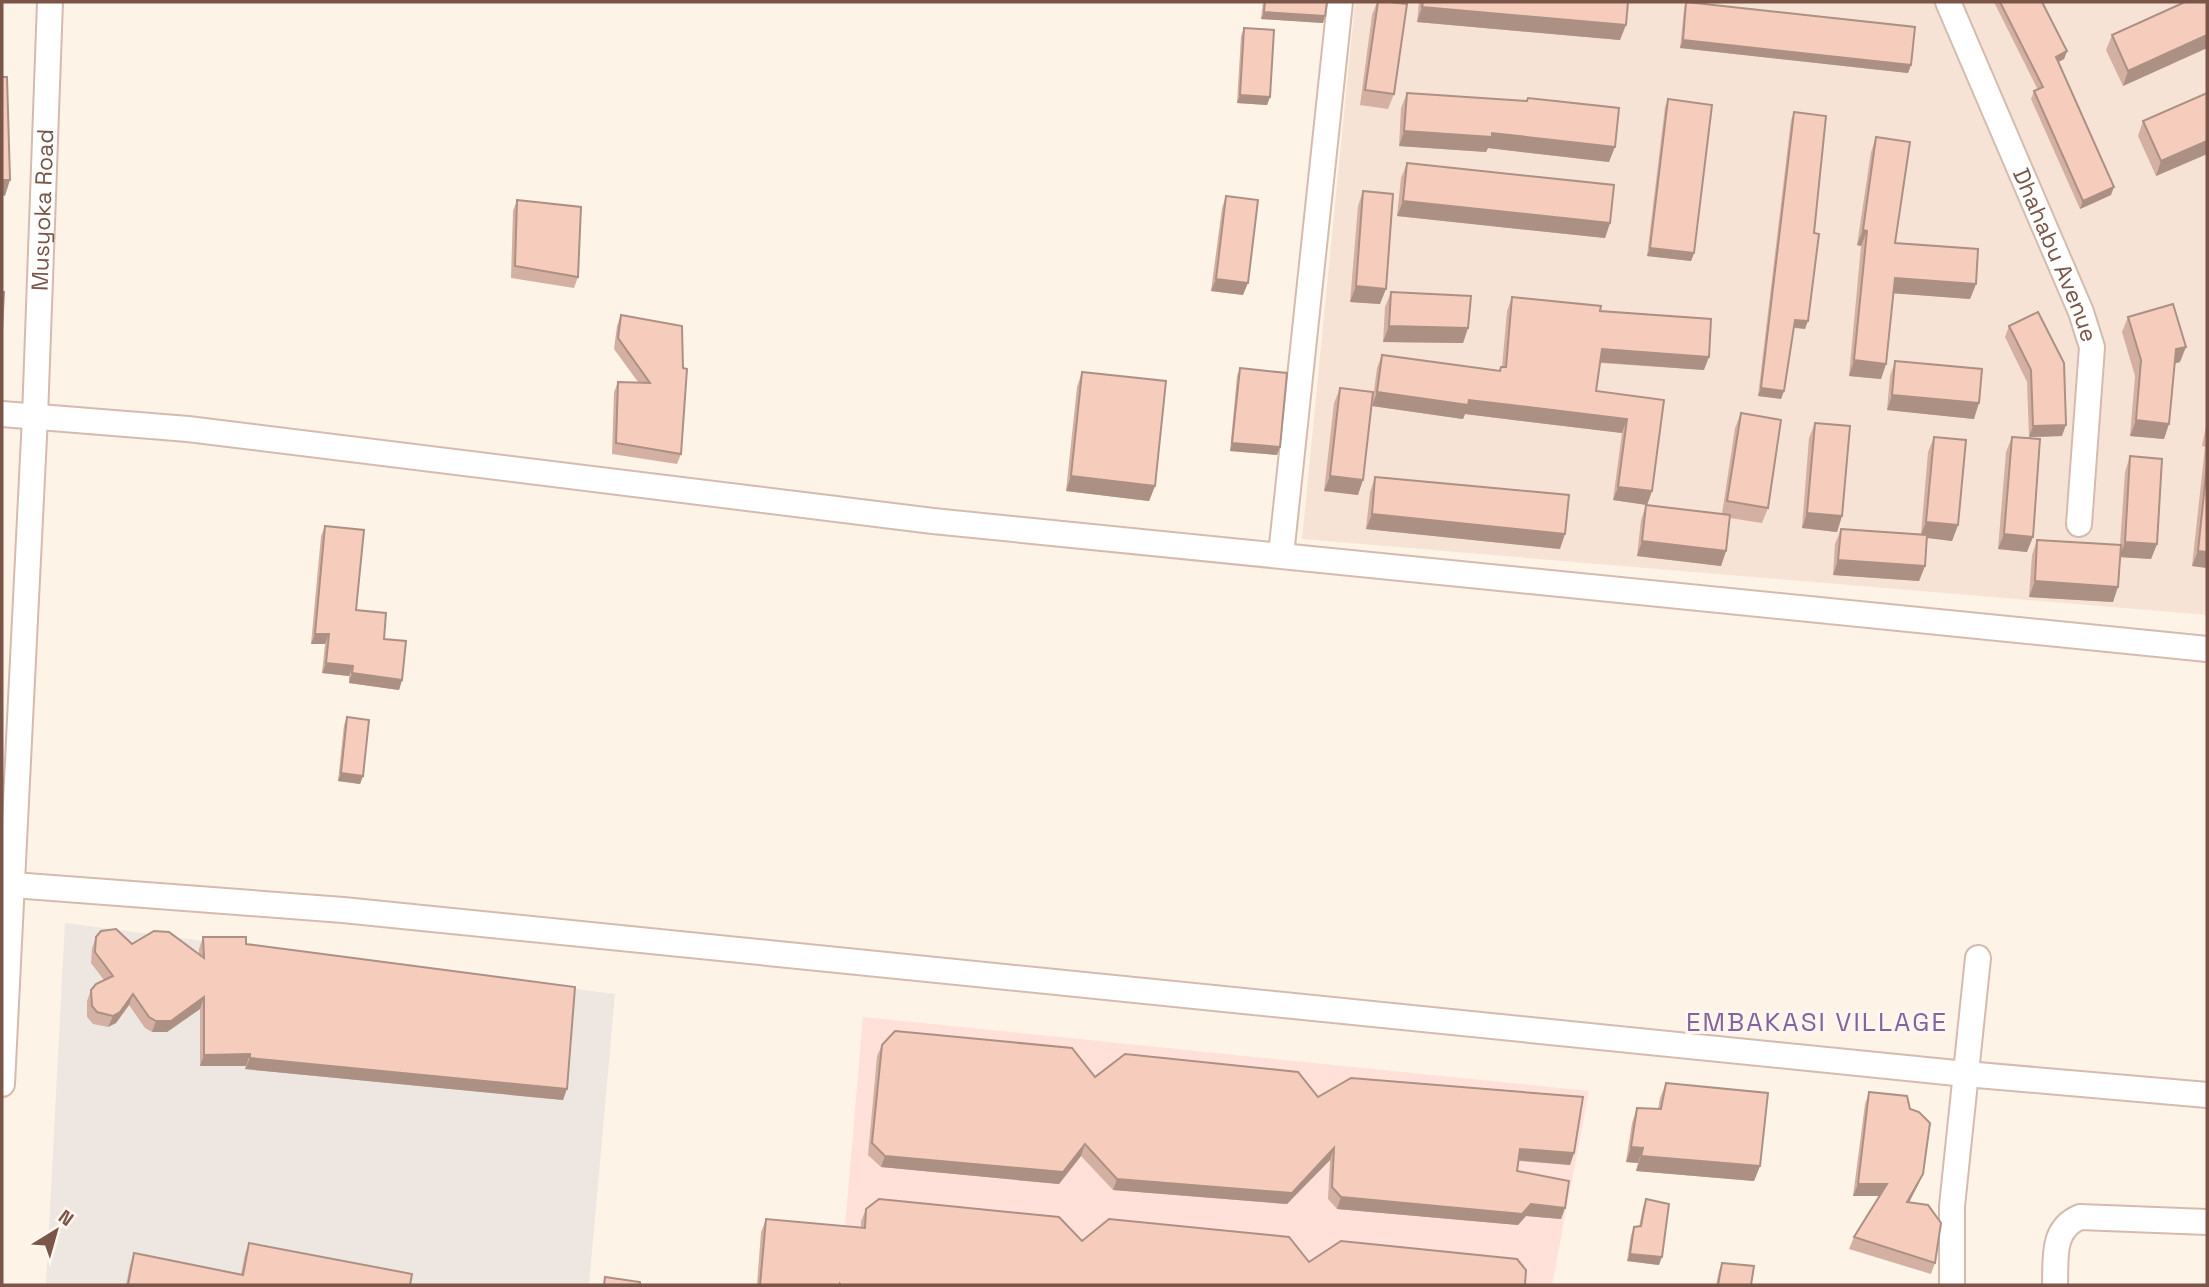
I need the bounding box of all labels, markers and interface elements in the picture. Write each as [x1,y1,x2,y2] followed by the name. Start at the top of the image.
[25,128,60,292] street label: Musyoka Road
[2006,163,2104,346] street label: Dhahabu Avenue
[1686,1005,1948,1039] district label: EMBAKASI VILLAGE
[21,1196,91,1266] north arrow
[53,1204,79,1232] text: N

